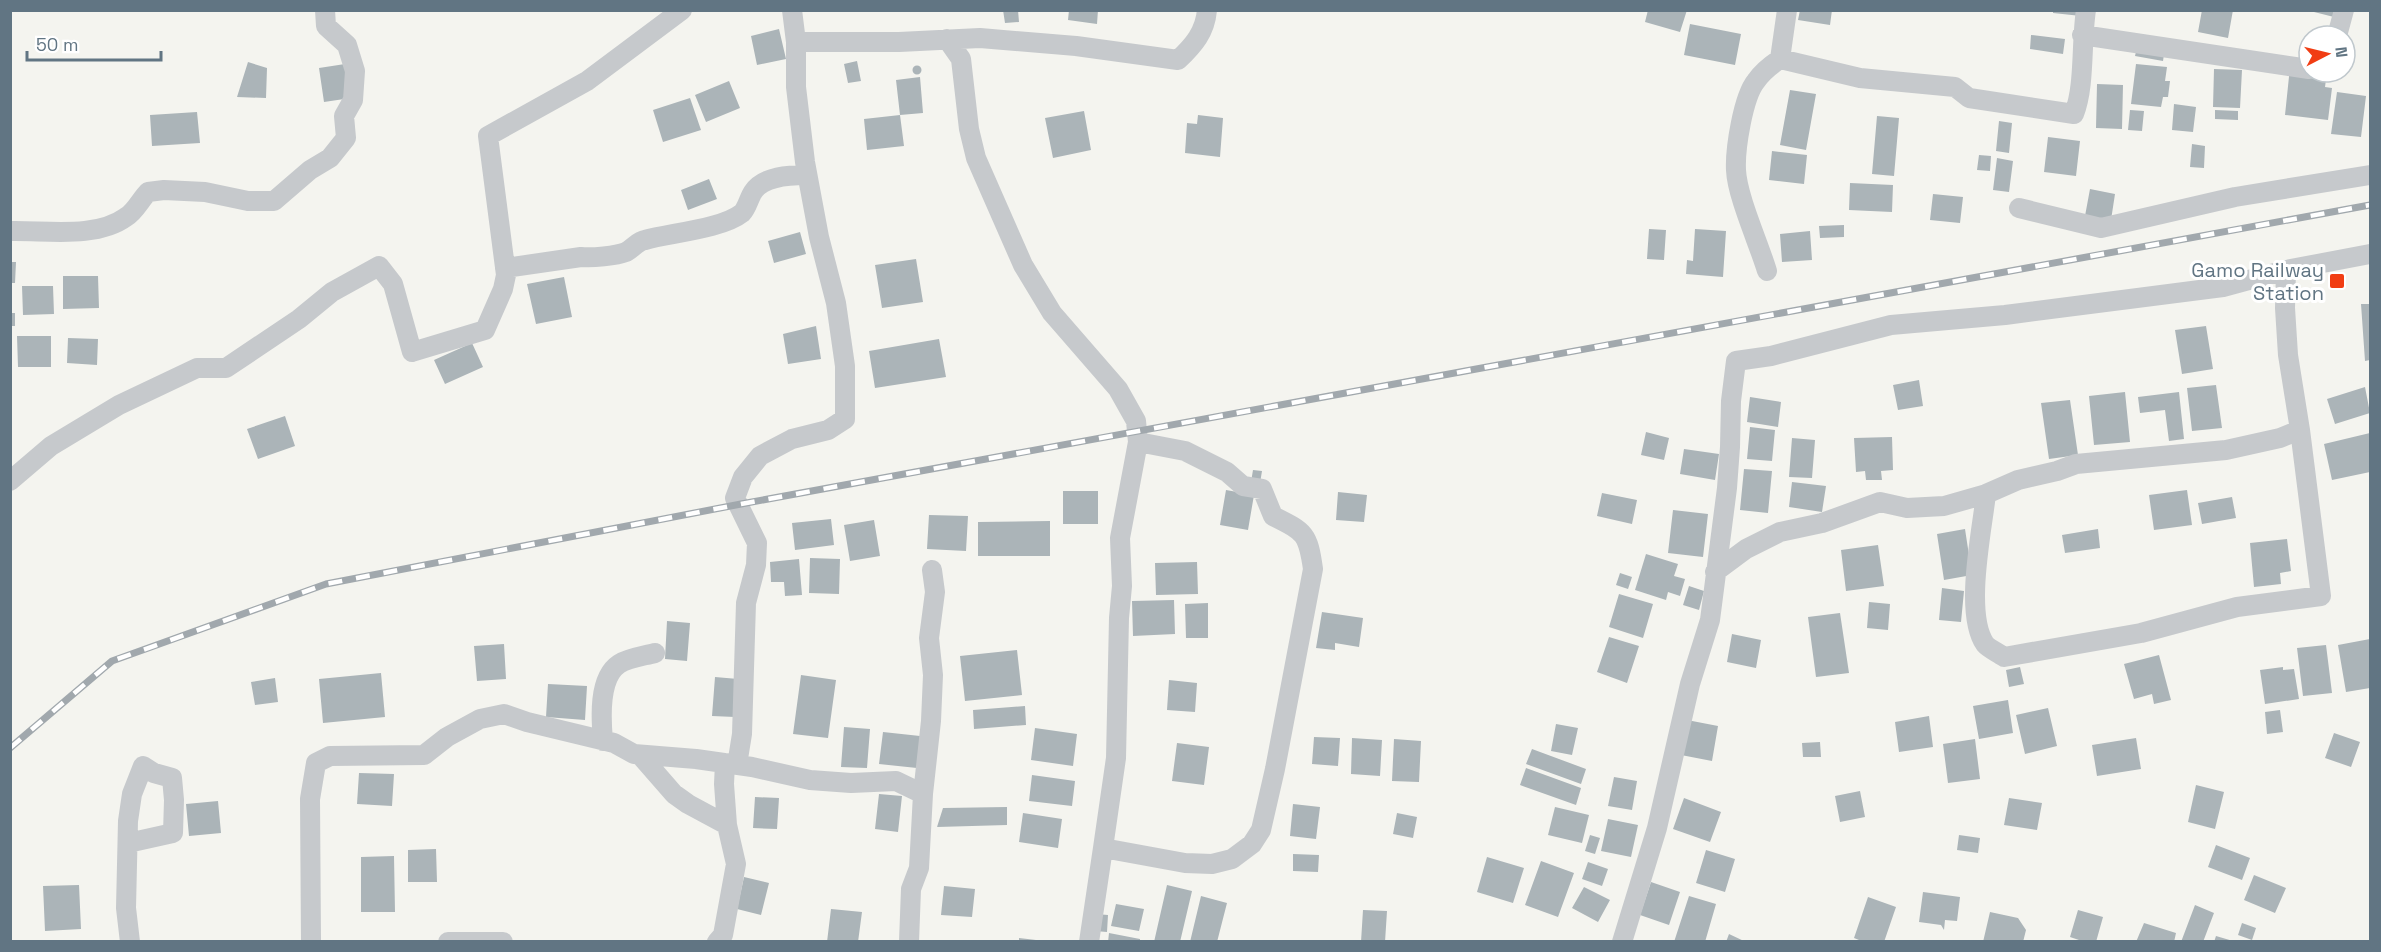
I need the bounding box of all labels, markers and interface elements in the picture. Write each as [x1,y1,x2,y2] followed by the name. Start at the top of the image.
[27,24,160,62] scale bar
[2297,24,2357,84] north arrow
[36,33,78,56] text: 50 m
[2330,46,2352,59] text: N
[2191,257,2324,306] place label: Gamo Railway Station
[2328,272,2346,290] marker: Gamo Railway Station

